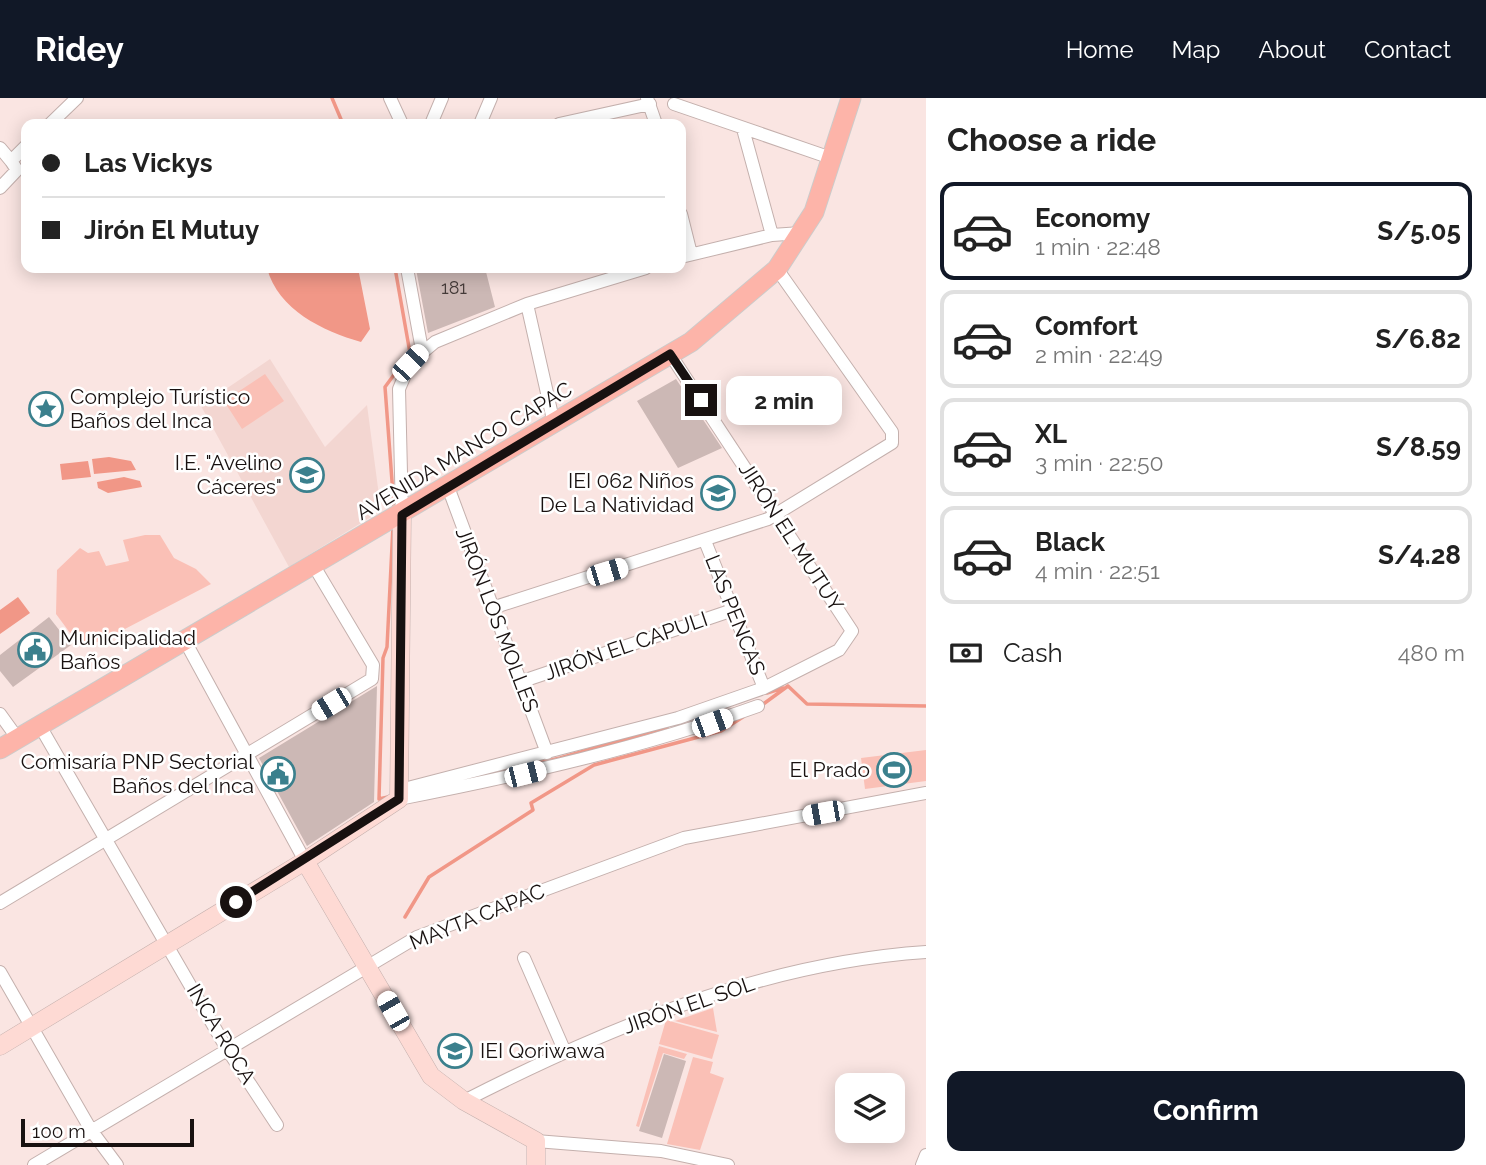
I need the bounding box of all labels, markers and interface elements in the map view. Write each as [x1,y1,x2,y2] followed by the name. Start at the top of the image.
[35,30,124,69] text: Ridey
[1066,35,1134,64] text: Home
[1172,35,1220,64] text: Map
[1258,35,1326,64] text: About
[1364,35,1451,64] text: Contact
[947,121,1156,158] text: Choose a ride
[84,148,213,178] text: Las Vickys
[951,200,1014,263] icon: car
[1035,203,1150,233] text: Economy
[84,215,259,245] text: Jirón El Mutuy
[1377,216,1461,246] text: S/5.05
[1035,233,1161,260] text: 1 min · 22:48
[441,277,467,298] house number: 181
[951,308,1014,371] icon: car
[1035,311,1138,341] text: Comfort
[1375,324,1461,354] text: S/6.82
[388,340,433,386] car
[1035,341,1163,368] text: 2 min · 22:49
[351,376,576,525] street label: AVENIDA MANCO CAPAC
[726,376,841,424] callout: 2 min
[70,384,250,433] place label: Complejo Turístico Baños del Inca
[685,384,717,416] route end
[754,387,814,414] text: 2 min
[27,390,65,428] place icon: Complejo Turístico Baños del Inca
[951,416,1014,479] icon: car
[1035,419,1067,449] text: XL
[1376,432,1461,462] text: S/8.59
[1035,449,1164,476] text: 3 min · 22:50
[175,450,282,499] place label: I.E. "Avelino Cáceres"
[288,456,326,494] school or university icon: I.E. "Avelino Cáceres"
[734,457,849,616] street label: JIRÓN EL MUTUY
[540,468,694,517] place label: IEI 062 Niños De La Natividad
[699,474,737,512] school or university icon: IEI 062 Niños De La Natividad
[451,524,544,716] street label: JIRÓN LOS MOLLES
[951,524,1014,587] icon: car
[1035,527,1105,557] text: Black
[1378,540,1461,570] text: S/4.28
[700,551,771,679] street label: LAS PENCAS
[584,556,631,588] car
[1035,557,1160,584] text: 4 min · 22:51
[541,606,711,685] street label: JIRÓN EL CAPULI
[60,625,196,674] place label: Municipalidad Baños
[16,631,54,669] public building icon: Municipalidad Baños
[947,634,985,672] icon: cash
[1003,638,1063,668] text: Cash
[1398,639,1465,666] text: 480 m
[308,684,355,724] car
[689,706,736,740] car
[21,749,254,798] place label: Comisaría PNP Sectorial Baños del Inca
[875,751,913,789] sports icon: El Prado
[259,755,297,793] public building icon: Comisaría PNP Sectorial Baños del Inca
[789,757,870,782] place label: El Prado
[503,759,548,789] car
[801,799,846,827] car
[406,878,548,955] street label: MAYTA CAPAC
[220,886,252,918] route start
[620,970,758,1039] street label: JIRÓN EL SOL
[182,979,261,1088] street label: INCA ROCA
[374,988,413,1034] car
[436,1032,474,1070] school or university icon: IEI Qoriwawa
[480,1038,605,1063] place label: IEI Qoriwawa
[947,1071,1465,1151] button: Confirm
[835,1073,905,1143] map controls
[835,1073,905,1143] button: layers
[21,1116,194,1148] scale bar
[32,1120,86,1142] text: 100 m

